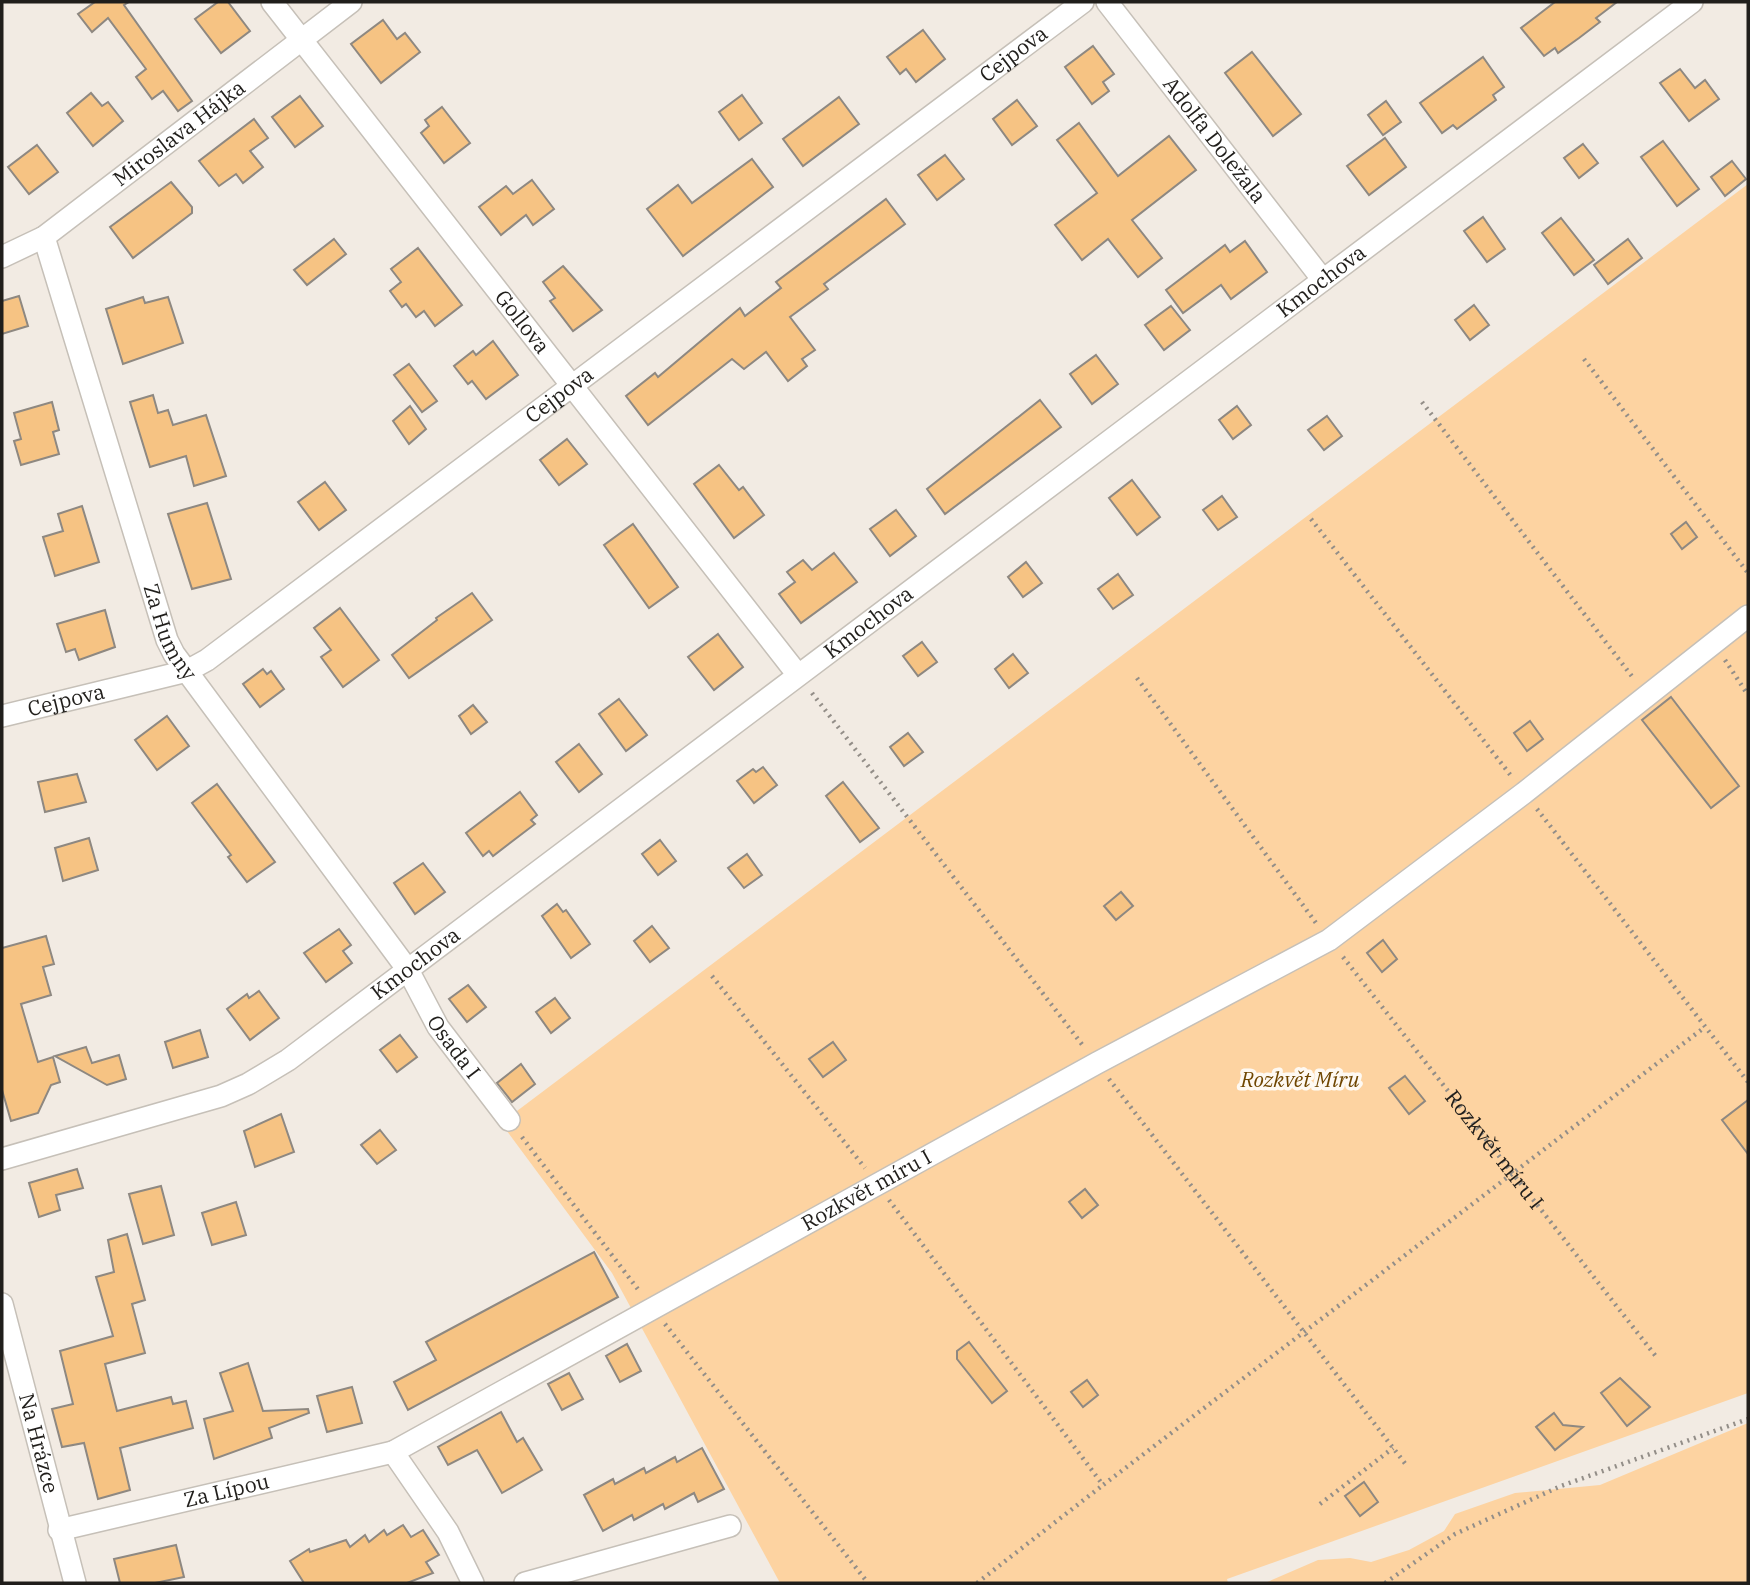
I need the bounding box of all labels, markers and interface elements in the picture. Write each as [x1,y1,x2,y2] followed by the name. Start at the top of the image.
[973,19,1053,88] street label: Cejpova
[1157,71,1273,209] street label: Adolfa Doležala
[107,73,251,192] street label: Miroslava Hájka
[1271,238,1371,323] street label: Kmochova
[489,284,557,359] street label: Gollova
[519,360,599,429] street label: Cejpova
[818,579,918,664] street label: Kmochova
[138,580,204,686] street label: Za Humny
[25,677,107,722] street label: Cejpova
[365,920,465,1006] street label: Kmochova
[421,1010,488,1084] street label: Osada I
[1240,1065,1359,1093] park label: Rozkvět Míru
[1439,1084,1550,1215] street label: Rozkvět míru I
[796,1142,936,1237] street label: Rozkvět míru I
[13,1390,66,1496] street label: Na Hrázce
[181,1466,272,1513] street label: Za Lípou

